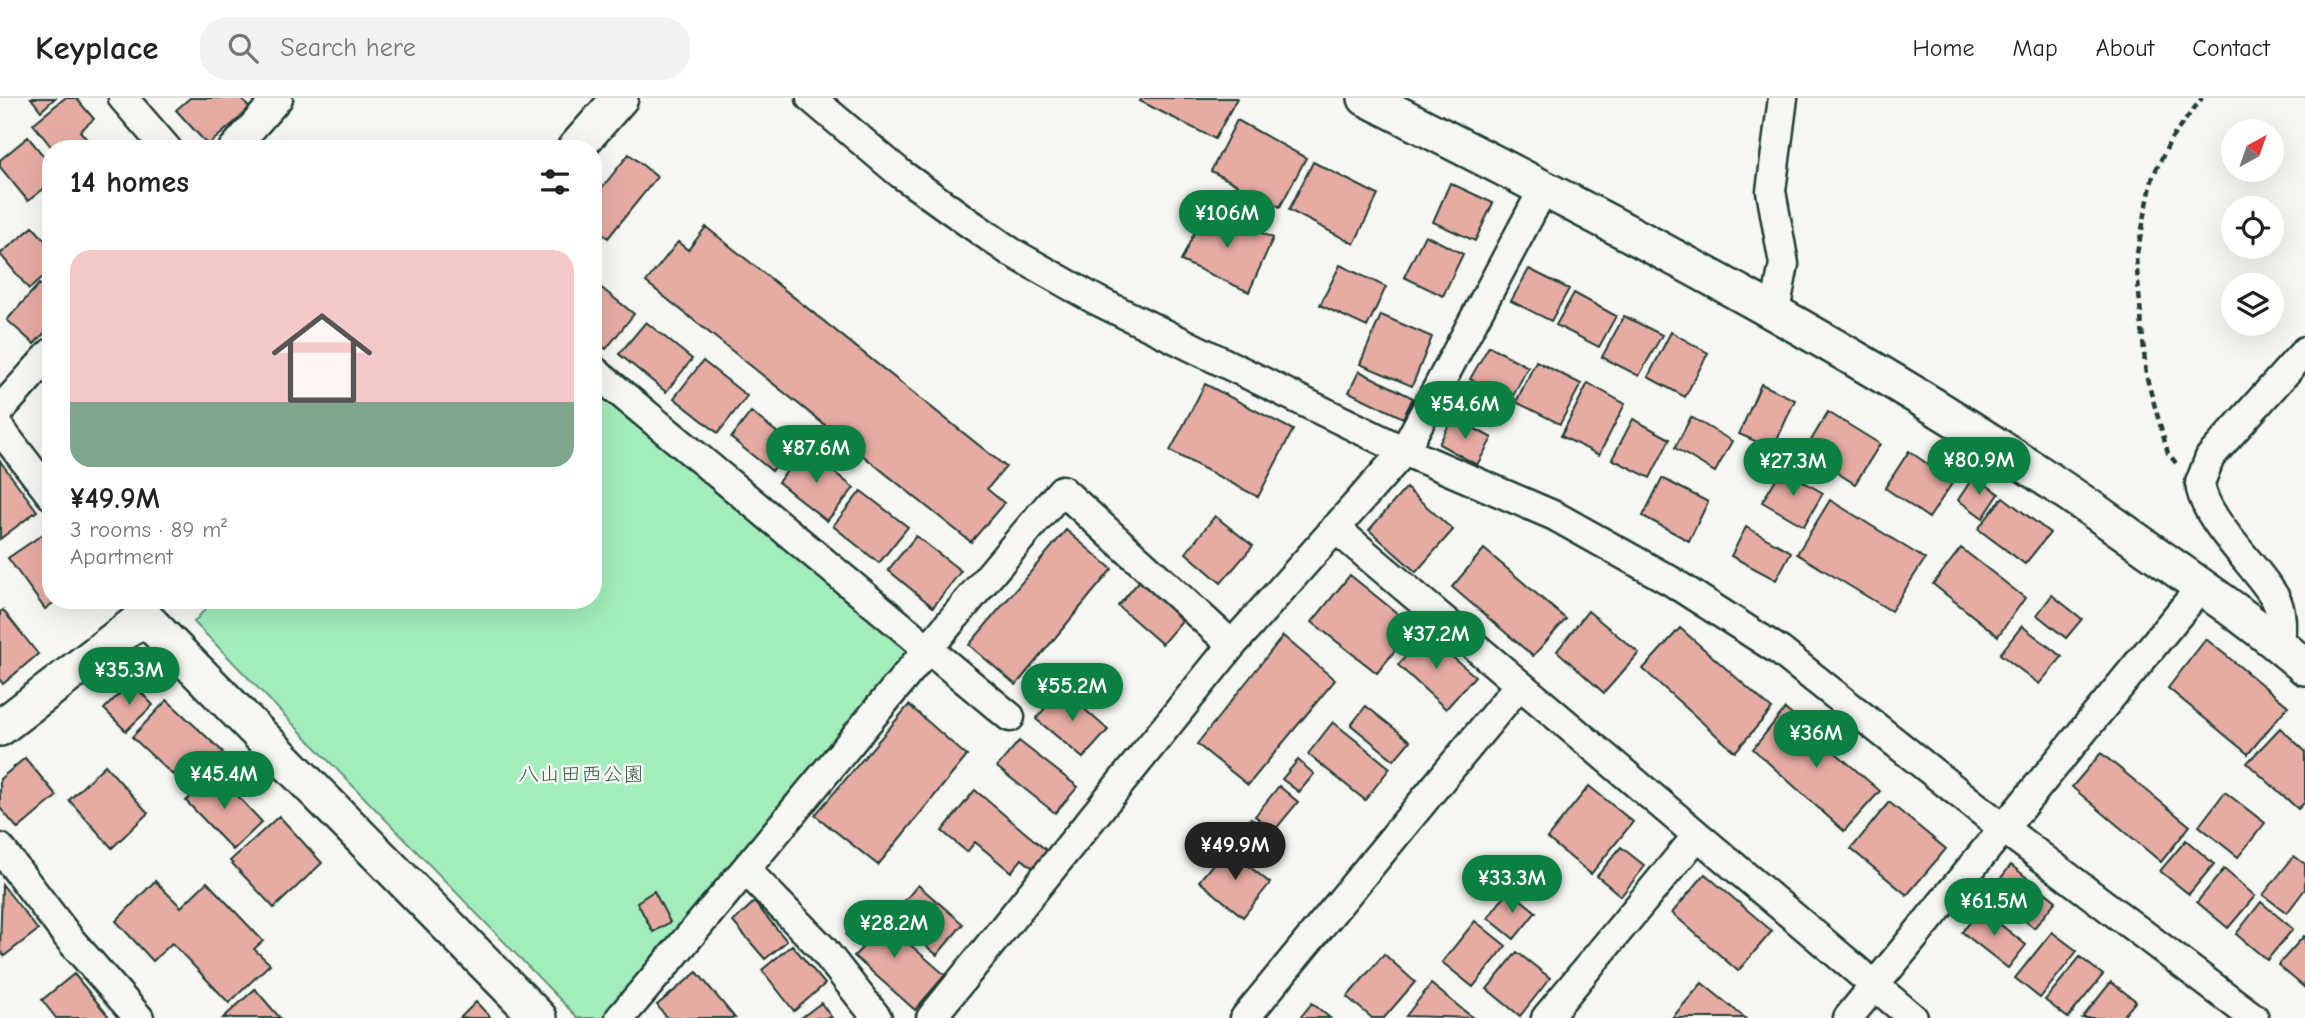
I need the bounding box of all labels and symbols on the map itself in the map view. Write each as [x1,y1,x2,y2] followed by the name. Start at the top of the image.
[2221,119,2284,182] north arrow
[1178,190,1276,250] pin: ¥106M
[1408,382,1522,441] pin: ¥54.6M
[759,426,873,485] pin: ¥87.6M
[1736,438,1850,498] pin: ¥27.3M
[1922,438,2036,497] pin: ¥80.9M
[1379,612,1493,671] pin: ¥37.2M
[72,648,186,707] pin: ¥35.3M
[1015,664,1129,723] pin: ¥55.2M
[1775,710,1857,770] pin: ¥36M
[167,752,281,811] pin: ¥45.4M
[518,762,644,786] park label: 八山田西公園
[1178,822,1292,882] pin: ¥49.9M
[1455,856,1569,915] pin: ¥33.3M
[1937,878,2051,938] pin: ¥61.5M
[837,900,951,960] pin: ¥28.2M

